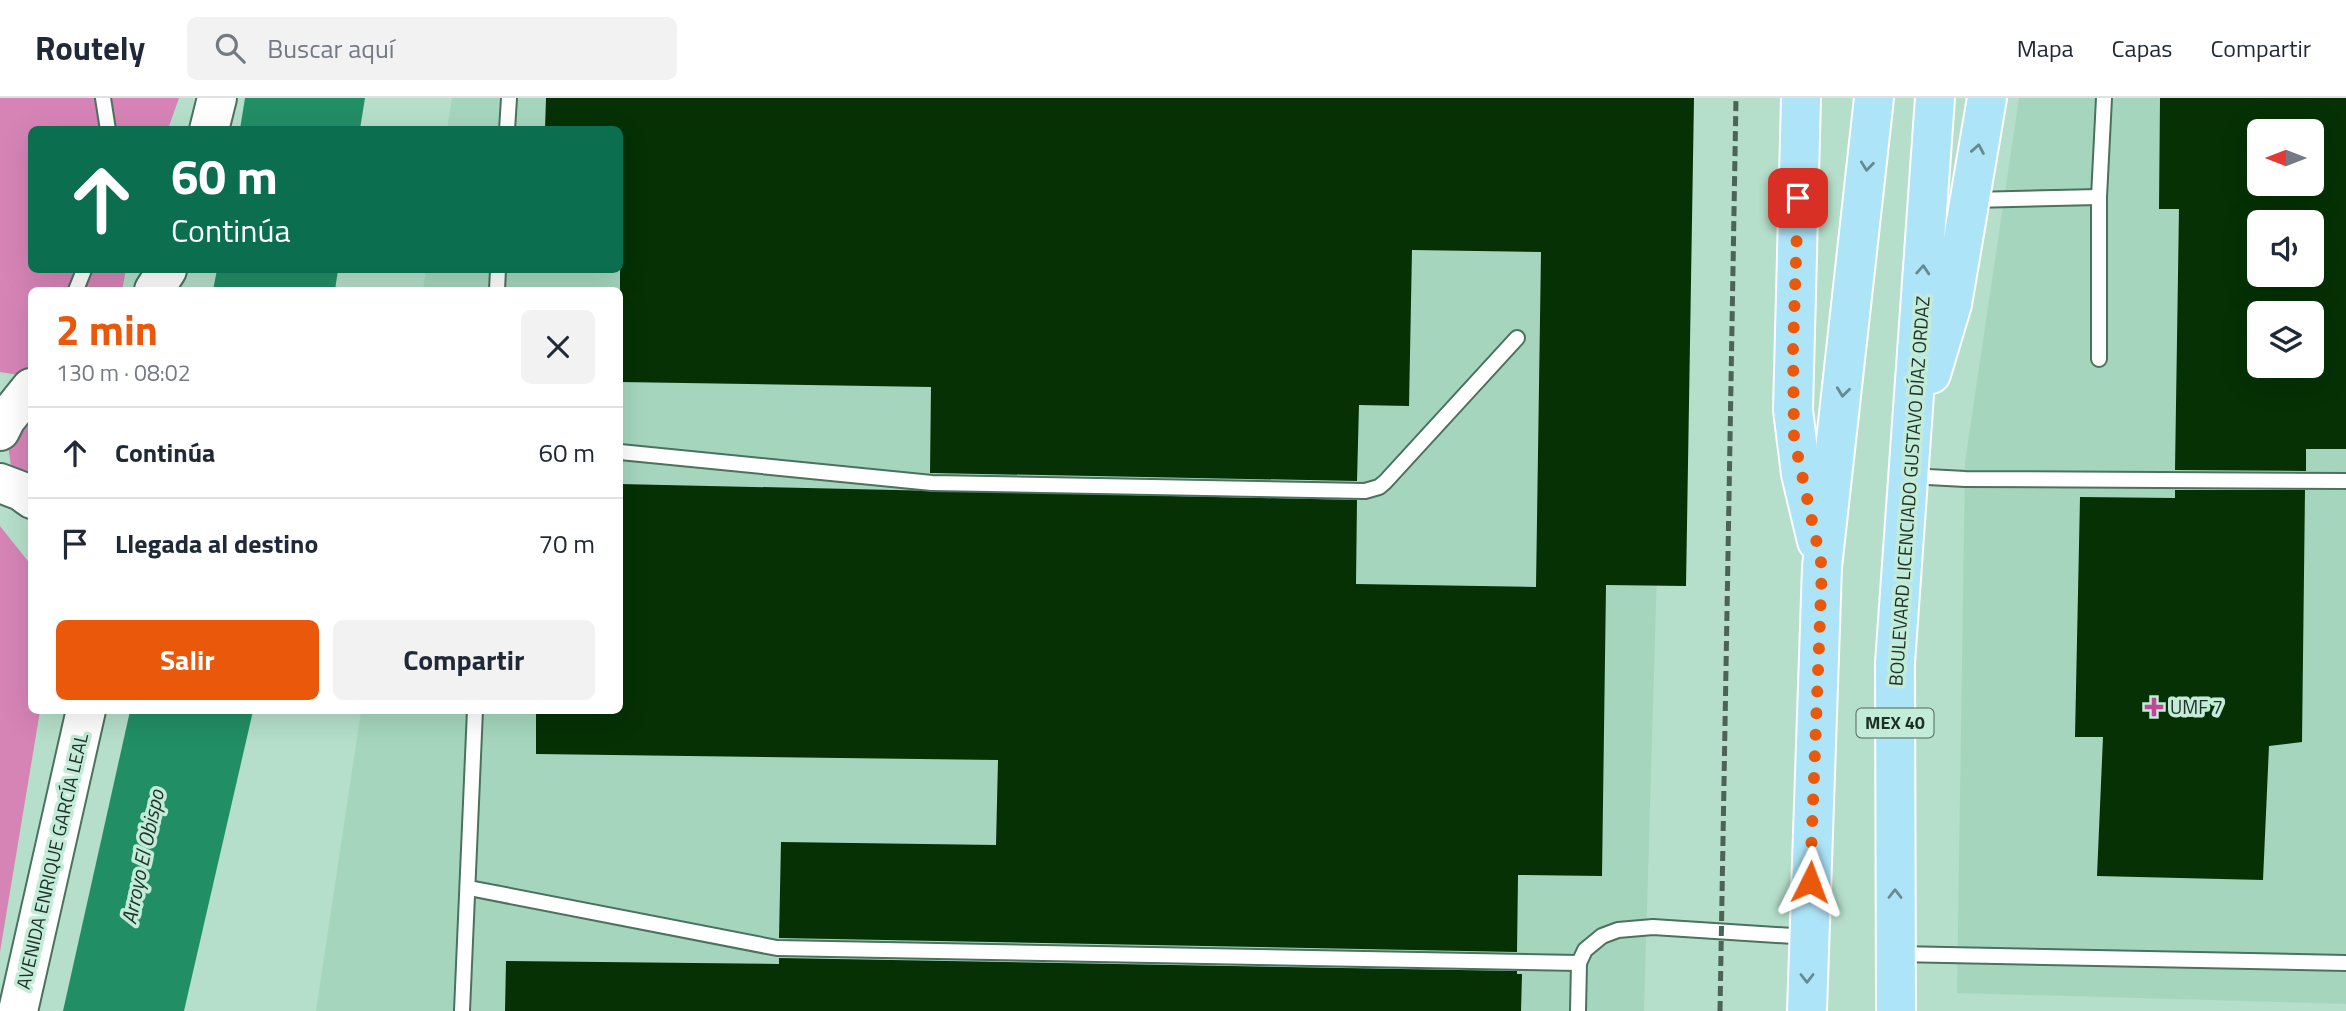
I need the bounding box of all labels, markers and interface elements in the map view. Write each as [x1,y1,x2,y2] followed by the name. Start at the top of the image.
[187,17,677,80] search box
[35,23,145,73] text: Routely
[211,29,249,67] icon: search
[267,29,394,68] text: Buscar aquí
[2017,30,2074,66] text: Mapa
[2112,30,2172,66] text: Capas
[2210,30,2311,66] text: Compartir
[2247,119,2324,196] north arrow
[2247,119,2324,378] map controls
[171,138,278,213] text: 60 m
[1970,143,1985,155] one-way arrow
[56,154,147,245] icon: ahead
[1860,161,1875,172] one-way arrow
[1768,168,1828,228] pin
[1779,179,1817,217] icon: arrive
[171,206,291,254] text: Continúa
[2247,210,2324,287] button: sound
[1915,264,1930,275] one-way arrow
[1880,295,1937,687] street label: BOULEVARD LICENCIADO GUSTAVO DÍAZ ORDAZ
[56,297,158,361] text: 2 min
[2247,301,2324,378] button: layers
[521,310,595,384] button: close
[56,355,191,390] text: 130 m · 08:02
[1835,386,1850,398] one-way arrow
[115,433,215,472] text: Continúa
[538,433,595,472] text: 60 m
[56,434,94,472] icon: ahead
[115,524,318,563] text: Llegada al destino
[538,524,595,563] text: 70 m
[56,525,94,563] icon: arrive
[56,620,319,700] button: Salir
[333,620,595,700] button: Compartir
[2170,692,2223,721] place label: UMF 7
[2144,697,2164,717] marker: UMF 7
[1856,708,1934,738] road number: MEX 40
[8,730,95,992] street label: AVENIDA ENRIQUE GARCÍA LEAL
[112,786,172,927] water label: Arroyo El Obispo
[1773,845,1847,919] position arrow
[1887,888,1903,899] one-way arrow
[1799,973,1815,984] one-way arrow

